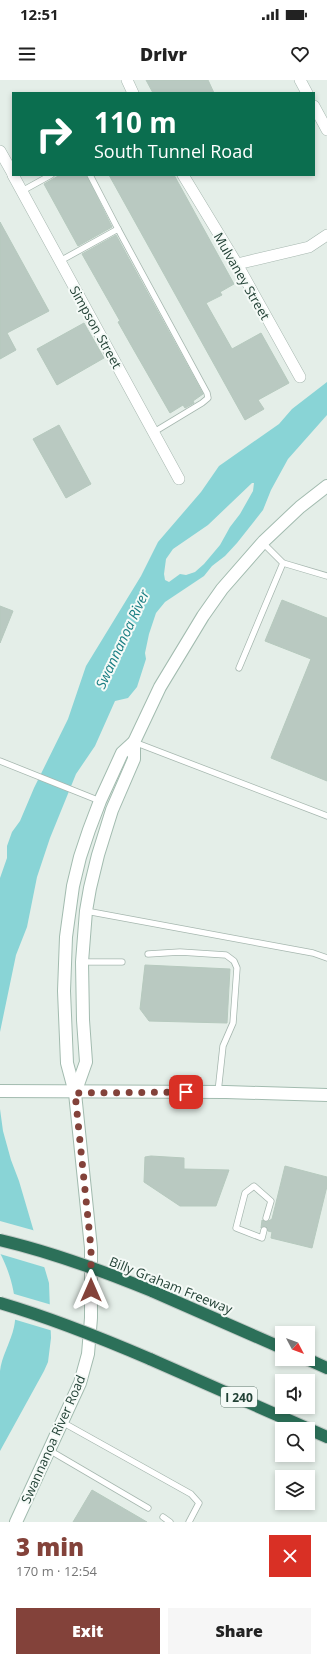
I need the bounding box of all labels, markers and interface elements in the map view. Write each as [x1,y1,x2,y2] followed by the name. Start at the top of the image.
[20,4,59,24] text: 12:51
[140,42,187,66] text: Drivr
[16,43,38,65] icon: menu
[289,43,311,65] icon: heart
[94,103,177,141] text: 110 m
[28,108,80,160] icon: right
[94,139,253,163] text: South Tunnel Road
[210,229,275,323] street label: Mulvaney Street
[66,282,126,372] street label: Simpson Street
[91,586,153,692] water label: Swannanoa River
[169,1075,203,1109] pin
[175,1081,197,1103] icon: arrive
[107,1252,236,1318] street label: Billy Graham Freeway
[70,1269,112,1311] position arrow
[275,1326,315,1366] north arrow
[275,1326,315,1510] map controls
[17,1372,89,1506] street label: Swannanoa River Road
[275,1374,315,1414] button: sound
[221,1387,257,1407] road number: I 240
[275,1422,315,1462] button: search
[275,1470,315,1510] button: layers
[16,1530,84,1563] text: 3 min
[269,1535,311,1577] button: close
[16,1562,97,1580] text: 170 m · 12:54
[16,1608,160,1654] button: Exit
[168,1608,311,1654] button: Share

